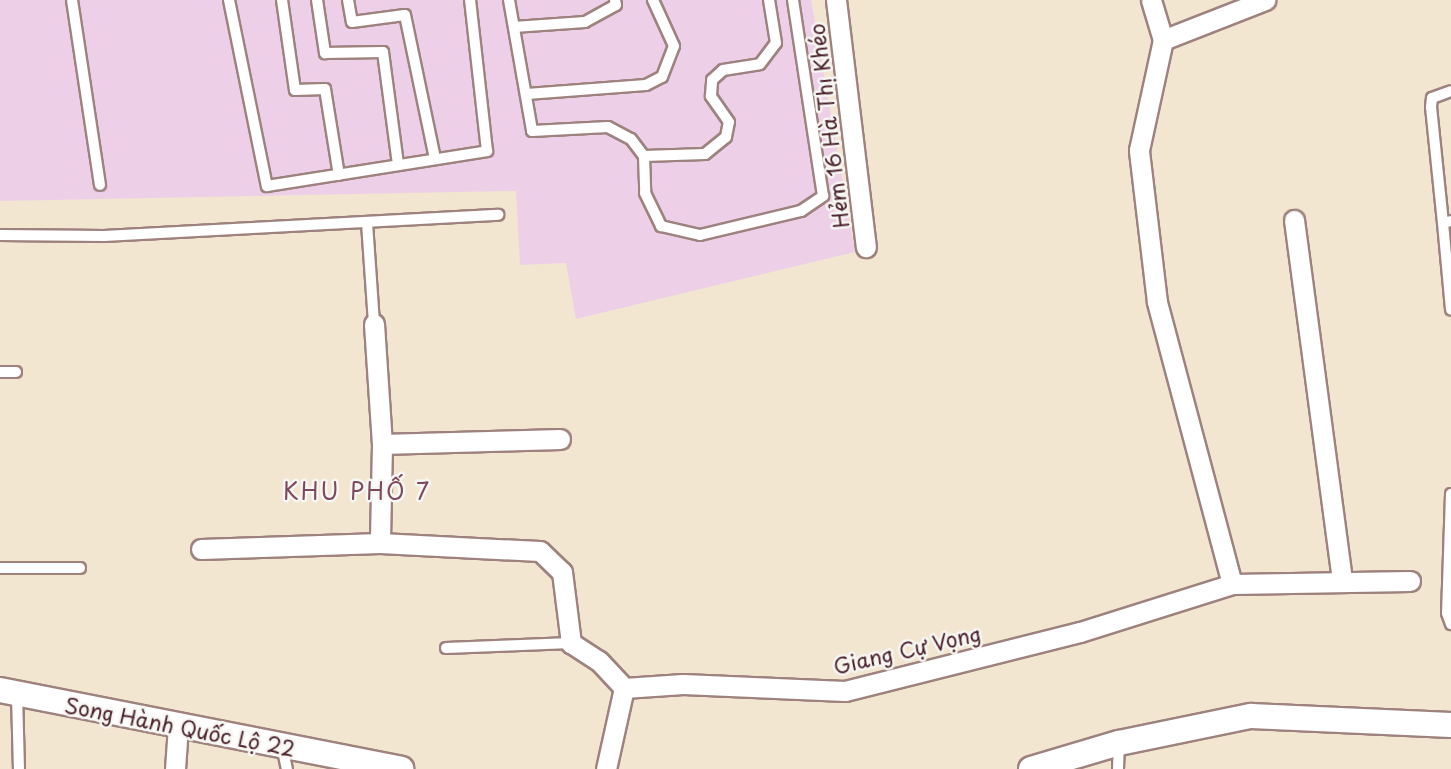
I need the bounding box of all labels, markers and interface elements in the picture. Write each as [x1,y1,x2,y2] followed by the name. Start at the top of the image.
[803,21,853,231] street label: Hẻm 16 Hà Thị Khéo
[284,477,430,505] district label: KHU PHỐ 7
[830,620,984,678] street label: Giang Cự Vọng
[63,691,297,761] street label: Song Hành Quốc Lộ 22

